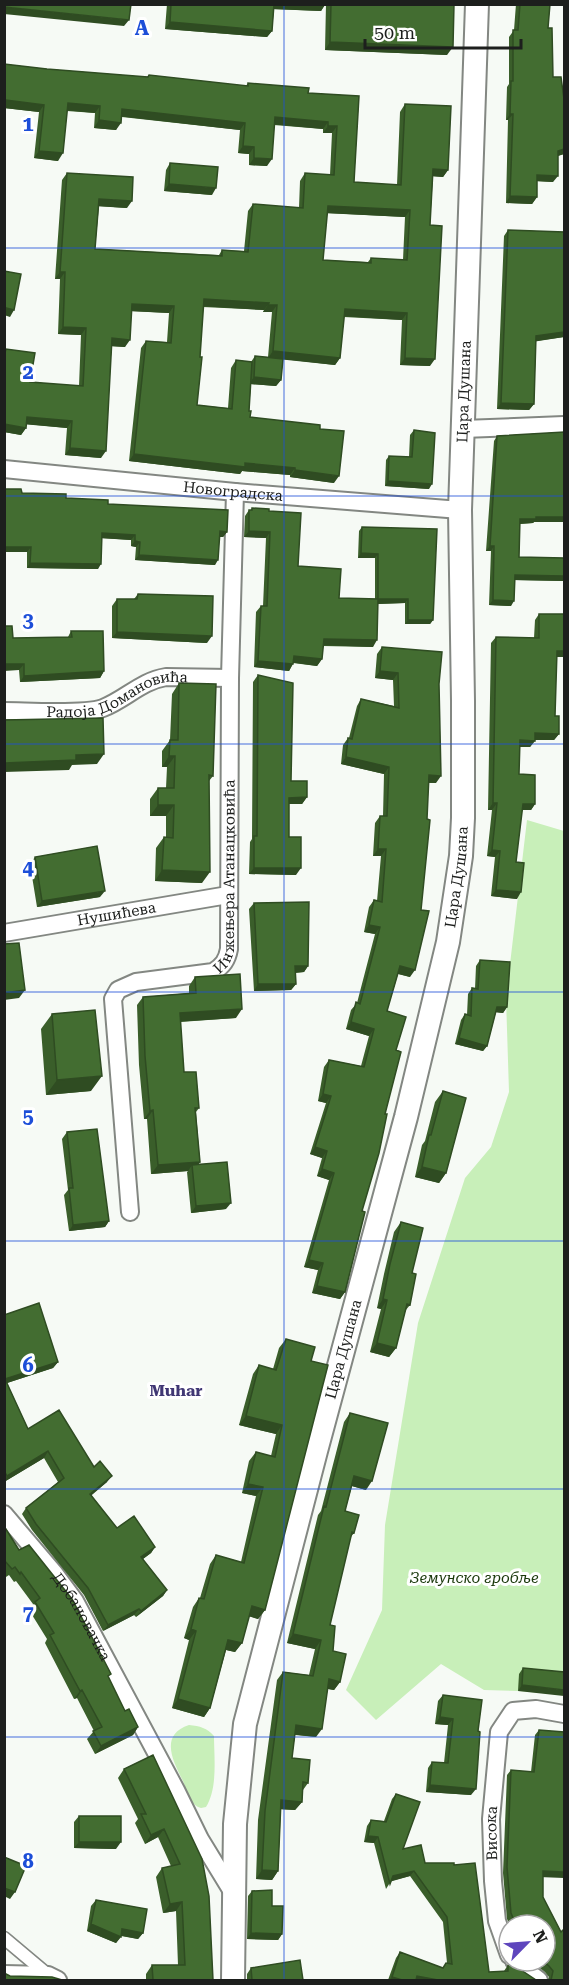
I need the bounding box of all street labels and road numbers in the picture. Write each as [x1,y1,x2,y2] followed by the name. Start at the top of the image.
[453,340,475,443] street label: Цара Душана
[182,478,283,505] street label: Новоградска
[46,667,188,721] street label: Радоја Домановића
[210,780,239,977] street label: Инжењера Атанацковића
[441,826,472,929] street label: Цара Душана
[76,898,157,929] street label: Нушићева
[321,1297,365,1401] street label: Цара Душана
[48,1569,114,1664] street label: Добановачка
[482,1805,501,1861] street label: Висока

